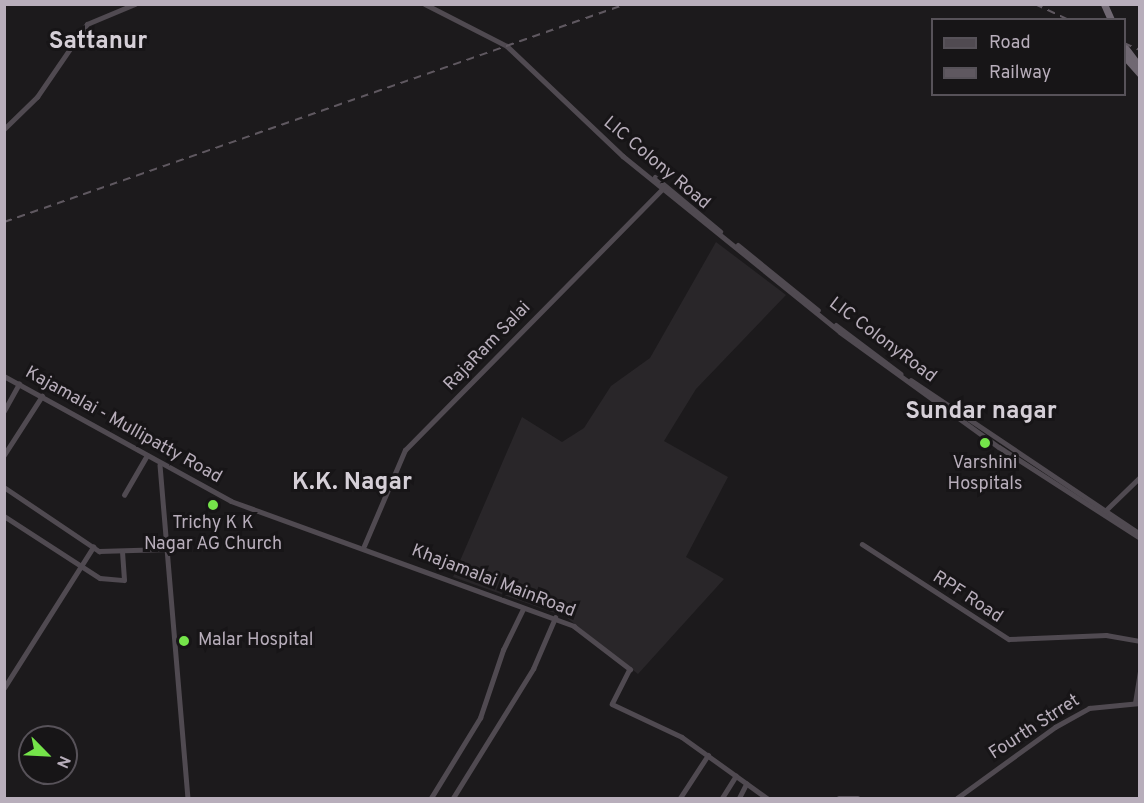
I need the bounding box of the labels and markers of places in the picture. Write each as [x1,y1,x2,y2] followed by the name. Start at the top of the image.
[976,434,994,452] marker: Varshini Hospitals
[948,454,1022,496] place label: Varshini Hospitals
[206,498,220,512] marker: Trichy K K Nagar AG Church
[144,514,282,556] place label: Trichy K K Nagar AG Church
[198,630,314,652] place label: Malar Hospital
[175,632,193,650] marker: Malar Hospital

